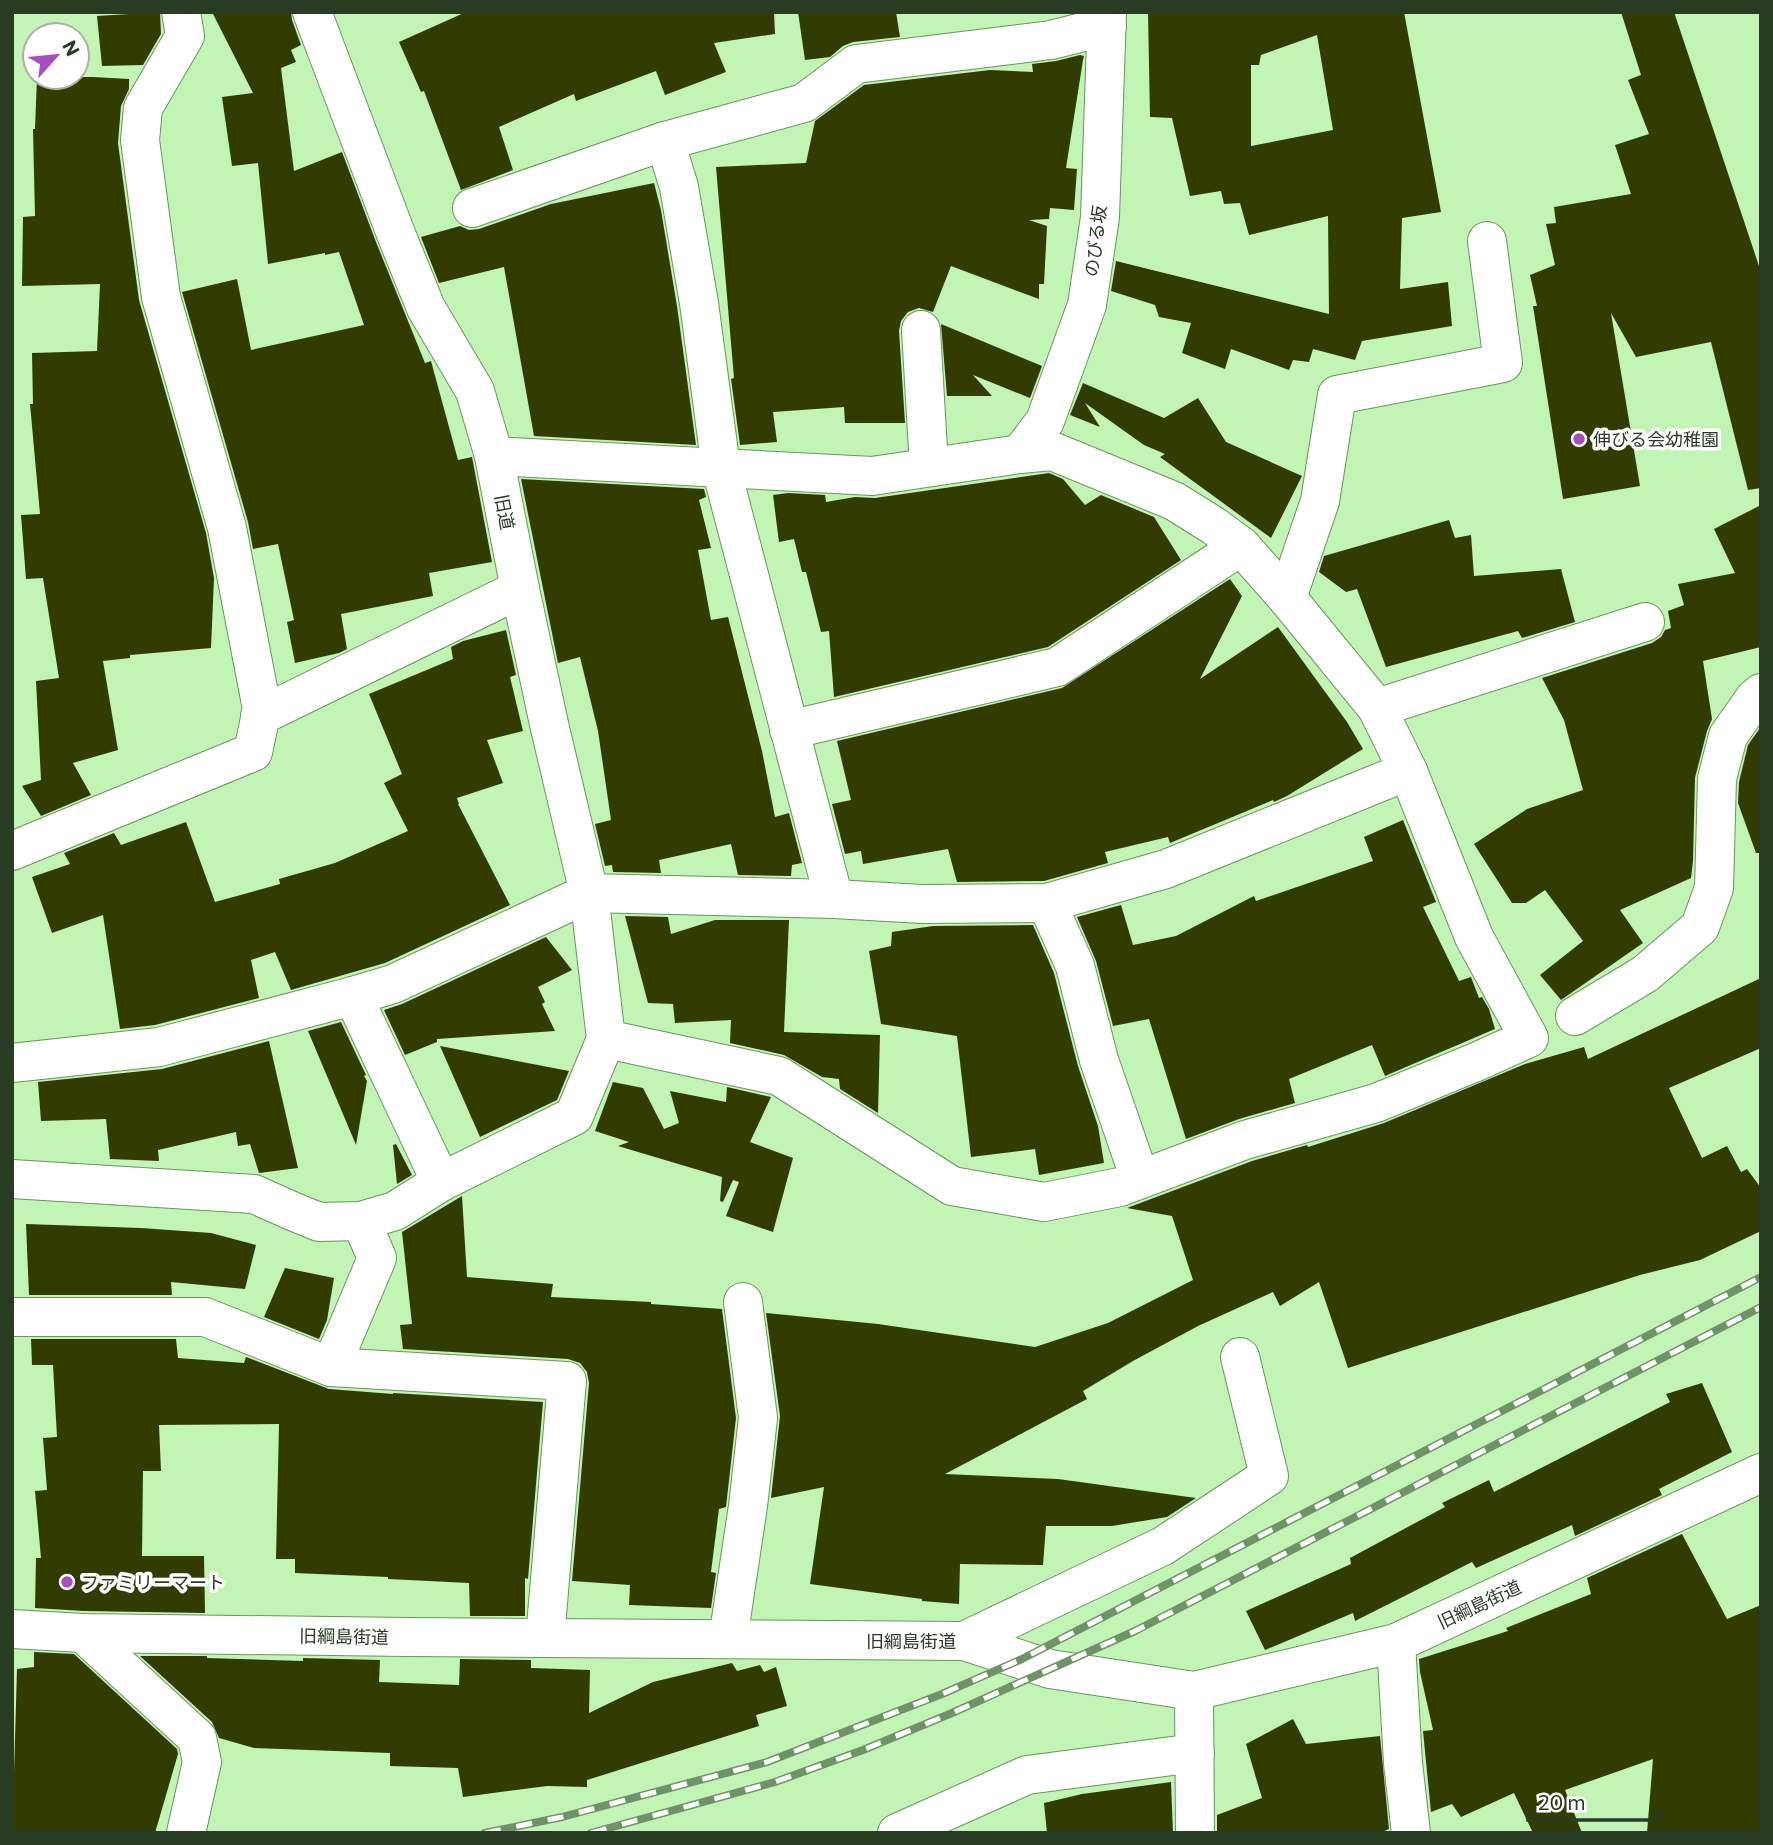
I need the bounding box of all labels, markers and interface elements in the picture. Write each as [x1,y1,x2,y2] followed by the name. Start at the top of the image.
[21,21,91,91] north arrow
[58,36,85,60] text: N
[1080,204,1110,278] street label: のびる坂
[1593,428,1719,450] place label: 伸びる会幼稚園
[1571,431,1587,447] marker: 伸びる会幼稚園
[491,492,519,532] street label: 旧道
[81,1571,225,1593] place label: ファミリーマート
[59,1574,75,1590] marker: ファミリーマート
[1434,1575,1524,1633] street label: 旧綱島街道
[299,1624,389,1648] street label: 旧綱島街道
[866,1630,956,1652] street label: 旧綱島街道
[1528,1778,1661,1822] scale bar
[1538,1789,1586,1814] text: 20 m

